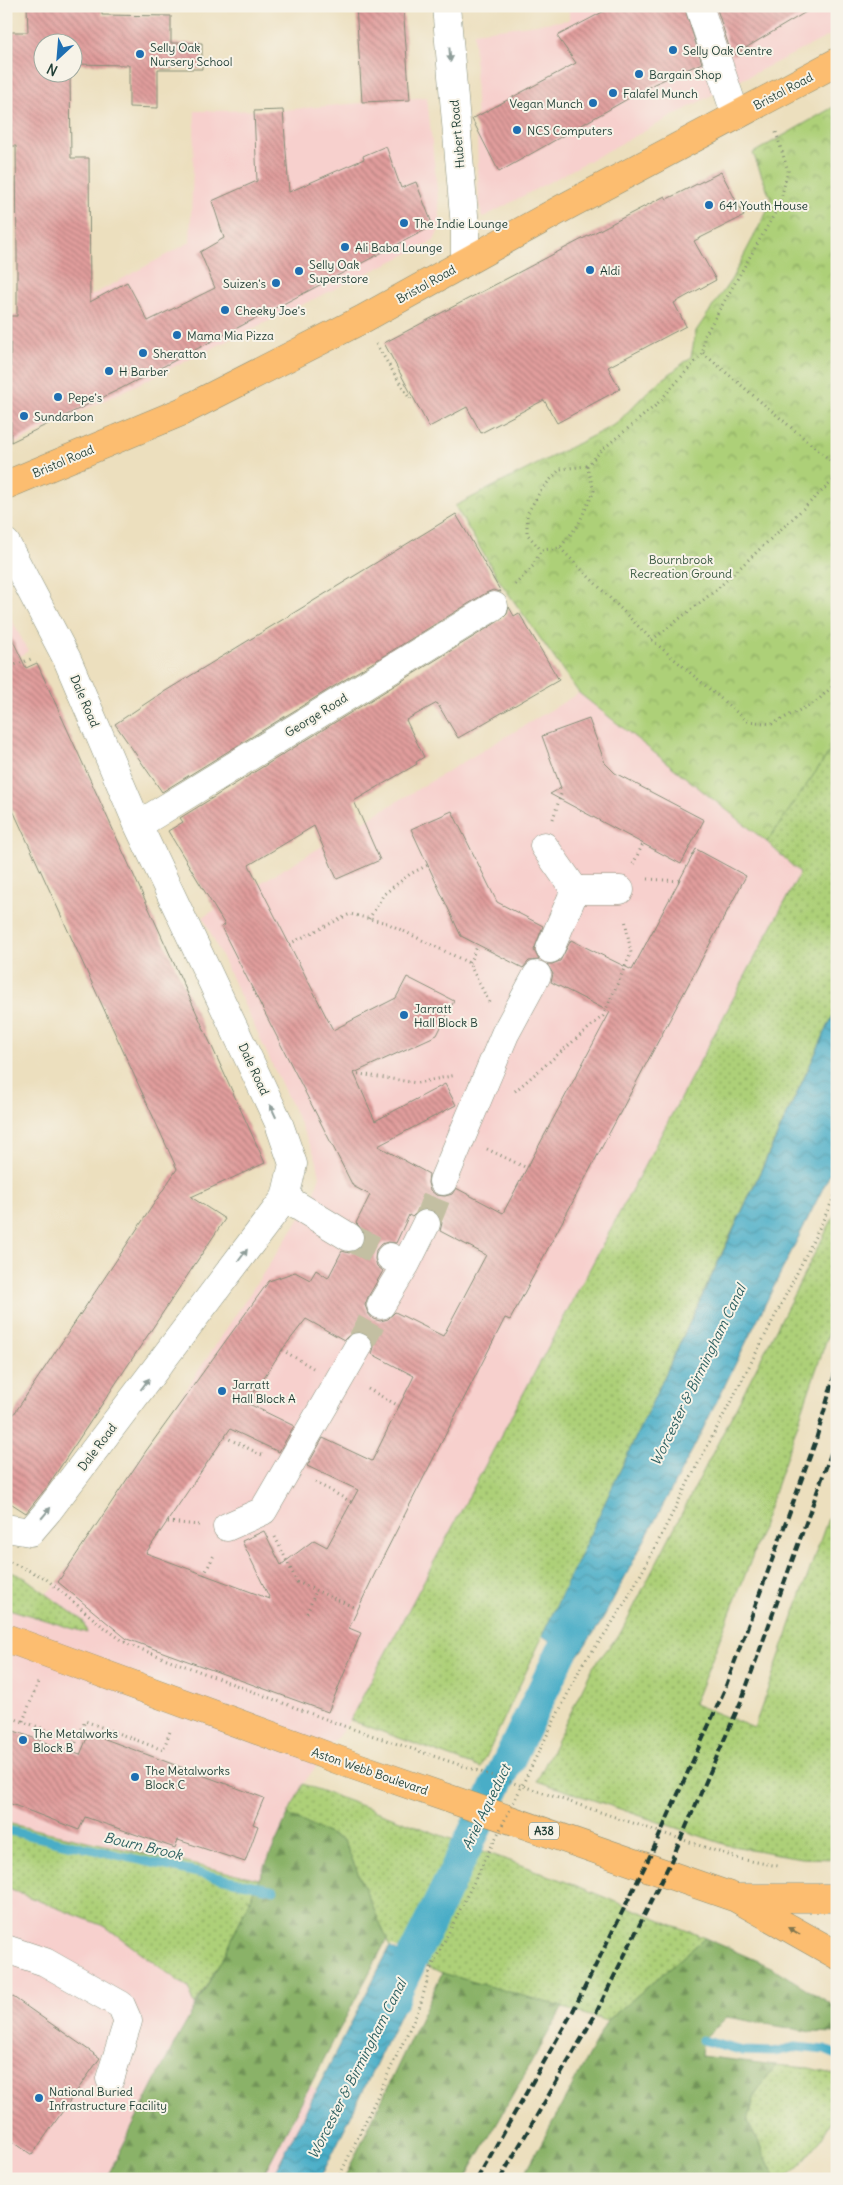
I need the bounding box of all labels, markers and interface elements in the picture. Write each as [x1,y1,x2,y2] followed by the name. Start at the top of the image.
[32,32,82,82] north arrow
[150,40,233,69] place label: Selly Oak Nursery School
[683,43,772,58] place label: Selly Oak Centre
[667,44,679,56] marker: Selly Oak Centre
[446,47,454,63] one-way arrow
[134,48,146,60] marker: Selly Oak Nursery School
[44,59,61,80] text: N
[649,67,722,82] place label: Bargain Shop
[633,68,645,80] marker: Bargain Shop
[751,69,815,113] street label: Bristol Road
[623,86,698,101] place label: Falafel Munch
[607,87,619,99] marker: Falafel Munch
[509,96,583,111] place label: Vegan Munch
[587,97,599,109] marker: Vegan Munch
[447,99,467,169] street label: Hubert Road
[527,123,612,138] place label: NCS Computers
[511,124,523,136] marker: NCS Computers
[719,198,808,213] place label: 641 Youth House
[703,199,715,211] marker: 641 Youth House
[414,216,508,231] place label: The Indie Lounge
[398,217,410,229] marker: The Indie Lounge
[355,240,442,255] place label: Ali Baba Lounge
[339,241,351,253] marker: Ali Baba Lounge
[309,257,368,286] place label: Selly Oak Superstore
[394,262,458,306] street label: Bristol Road
[600,263,620,278] place label: Aldi
[584,264,596,276] marker: Aldi
[293,265,305,277] marker: Selly Oak Superstore
[223,276,266,291] place label: Suizen's
[270,277,282,289] marker: Suizen's
[235,303,306,318] place label: Cheeky Joe's
[219,304,231,316] marker: Cheeky Joe's
[187,328,274,343] place label: Mama Mia Pizza
[171,329,183,341] marker: Mama Mia Pizza
[153,346,207,361] place label: Sheratton
[137,347,149,359] marker: Sheratton
[119,364,168,379] place label: H Barber
[103,365,115,377] marker: H Barber
[68,390,102,405] place label: Pepe's
[52,391,64,403] marker: Pepe's
[34,409,94,424] place label: Sundarbon
[18,410,30,422] marker: Sundarbon
[30,441,96,481] street label: Bristol Road
[630,552,732,581] park label: Bournbrook Recreation Ground
[67,673,103,729] street label: Dale Road
[282,690,350,740] street label: George Road
[414,1001,478,1030] place label: Jarratt Hall Block B
[398,1009,410,1021] marker: Jarratt Hall Block B
[235,1041,273,1097] street label: Dale Road
[269,1104,277,1118] one-way arrow
[238,1248,248,1262] one-way arrow
[646,1280,751,1468] water label: Worcester & Birmingham Canal
[140,1377,150,1391] one-way arrow
[232,1377,296,1406] place label: Jarratt Hall Block A
[216,1385,228,1397] marker: Jarratt Hall Block A
[74,1420,120,1474] street label: Dale Road
[41,1507,52,1520] one-way arrow
[33,1726,118,1755] place label: The Metalworks Block B
[17,1734,29,1746] marker: The Metalworks Block B
[310,1744,430,1798] street label: Aston Webb Boulevard
[458,1759,515,1852] water label: Ariel Aqueduct
[145,1763,230,1792] place label: The Metalworks Block C
[129,1771,141,1783] marker: The Metalworks Block C
[529,1822,559,1840] road number: A38
[102,1828,185,1864] water label: Bourn Brook
[788,1926,801,1935] one-way arrow
[304,1975,411,2162] water label: Worcester & Birmingham Canal
[49,2084,167,2113] place label: National Buried Infrastructure Facility
[33,2092,45,2104] marker: National Buried Infrastructure Facility

